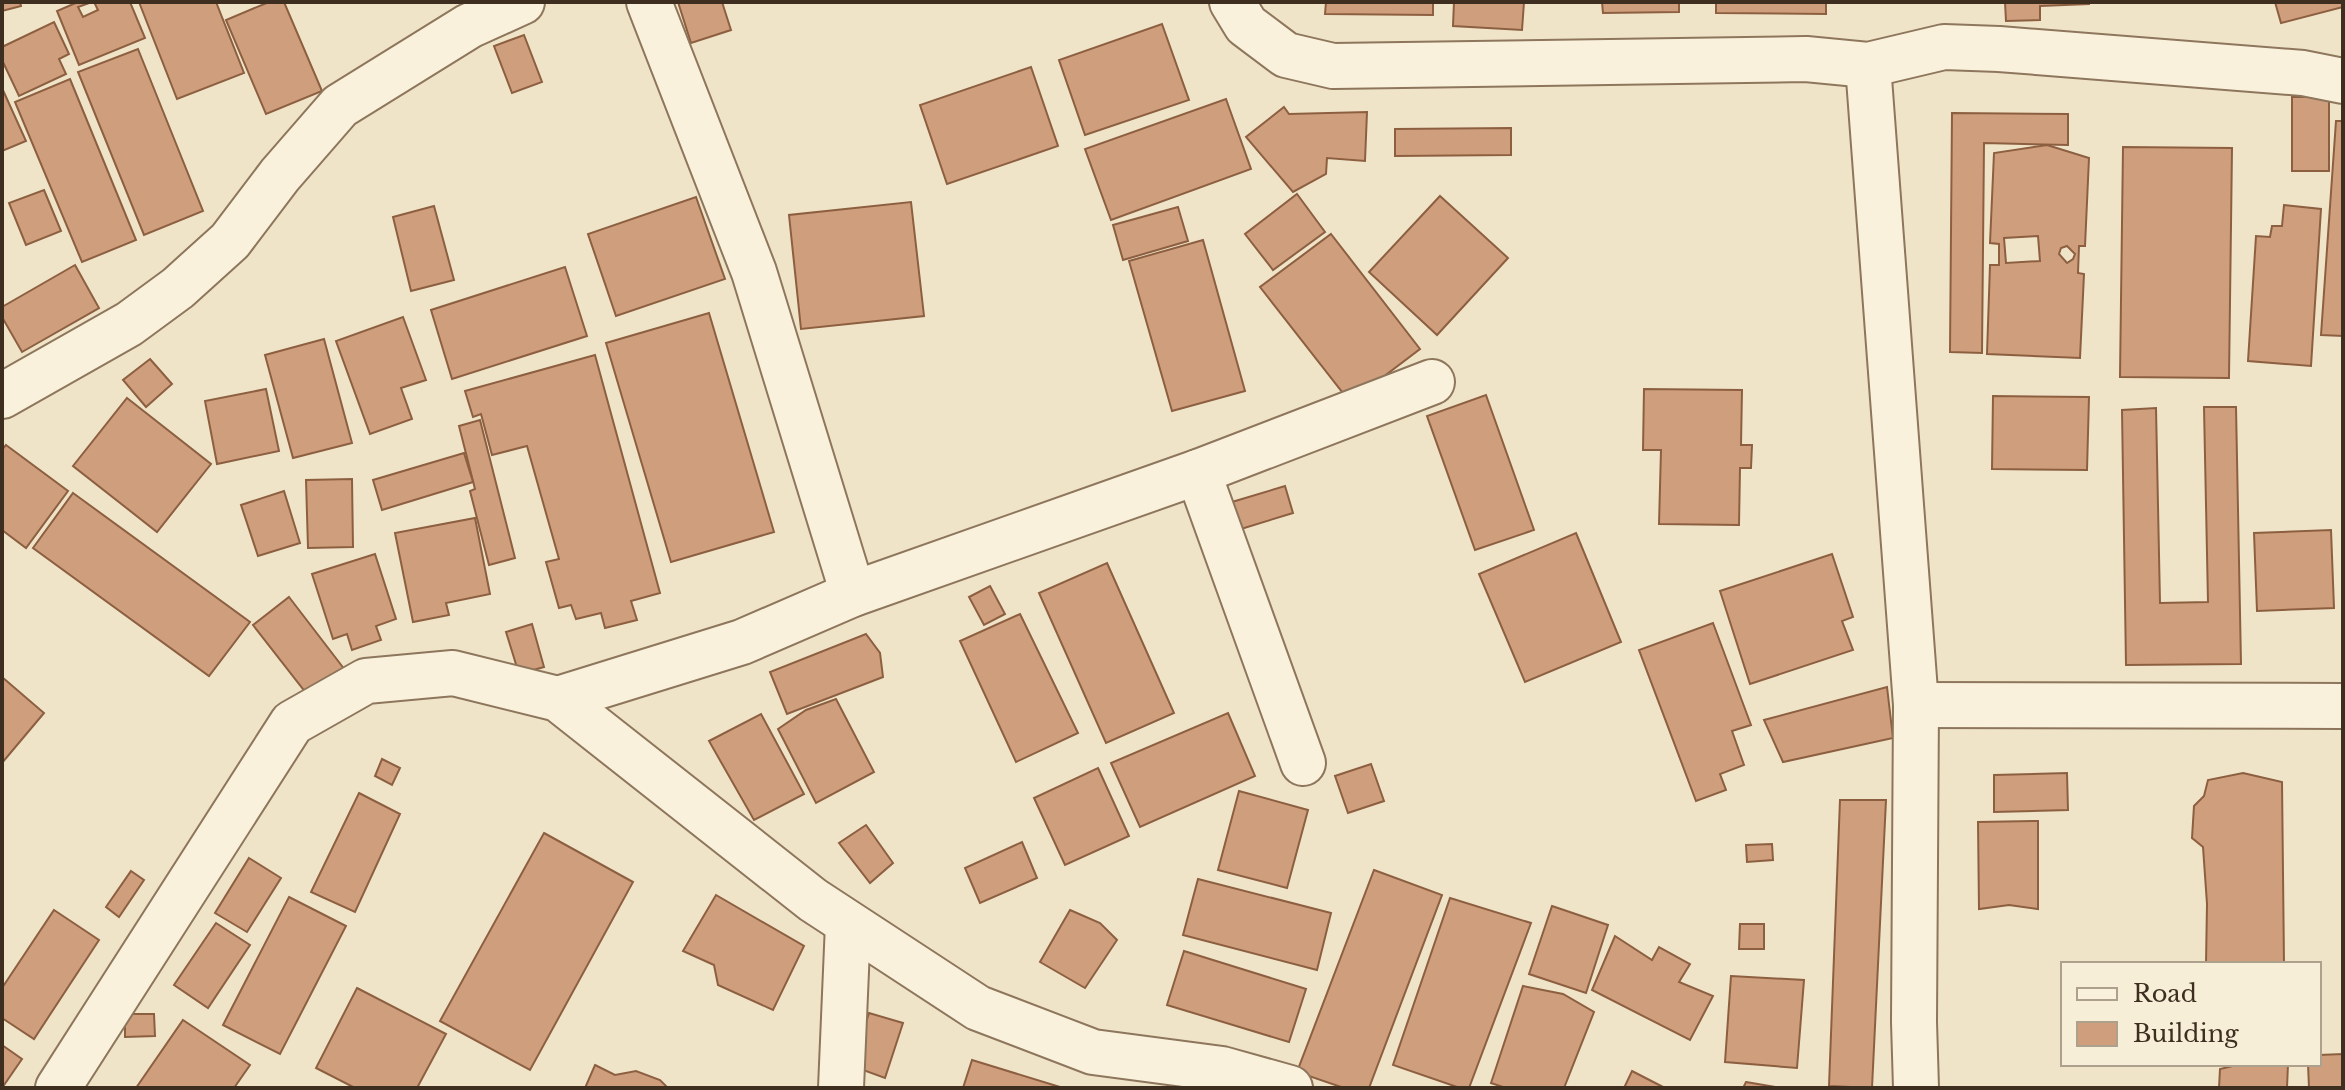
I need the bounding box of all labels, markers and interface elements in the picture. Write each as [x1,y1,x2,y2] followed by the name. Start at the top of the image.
[2061,962,2321,1066] legend
[2133,979,2197,1008] text: Road
[2133,1019,2239,1048] text: Building

